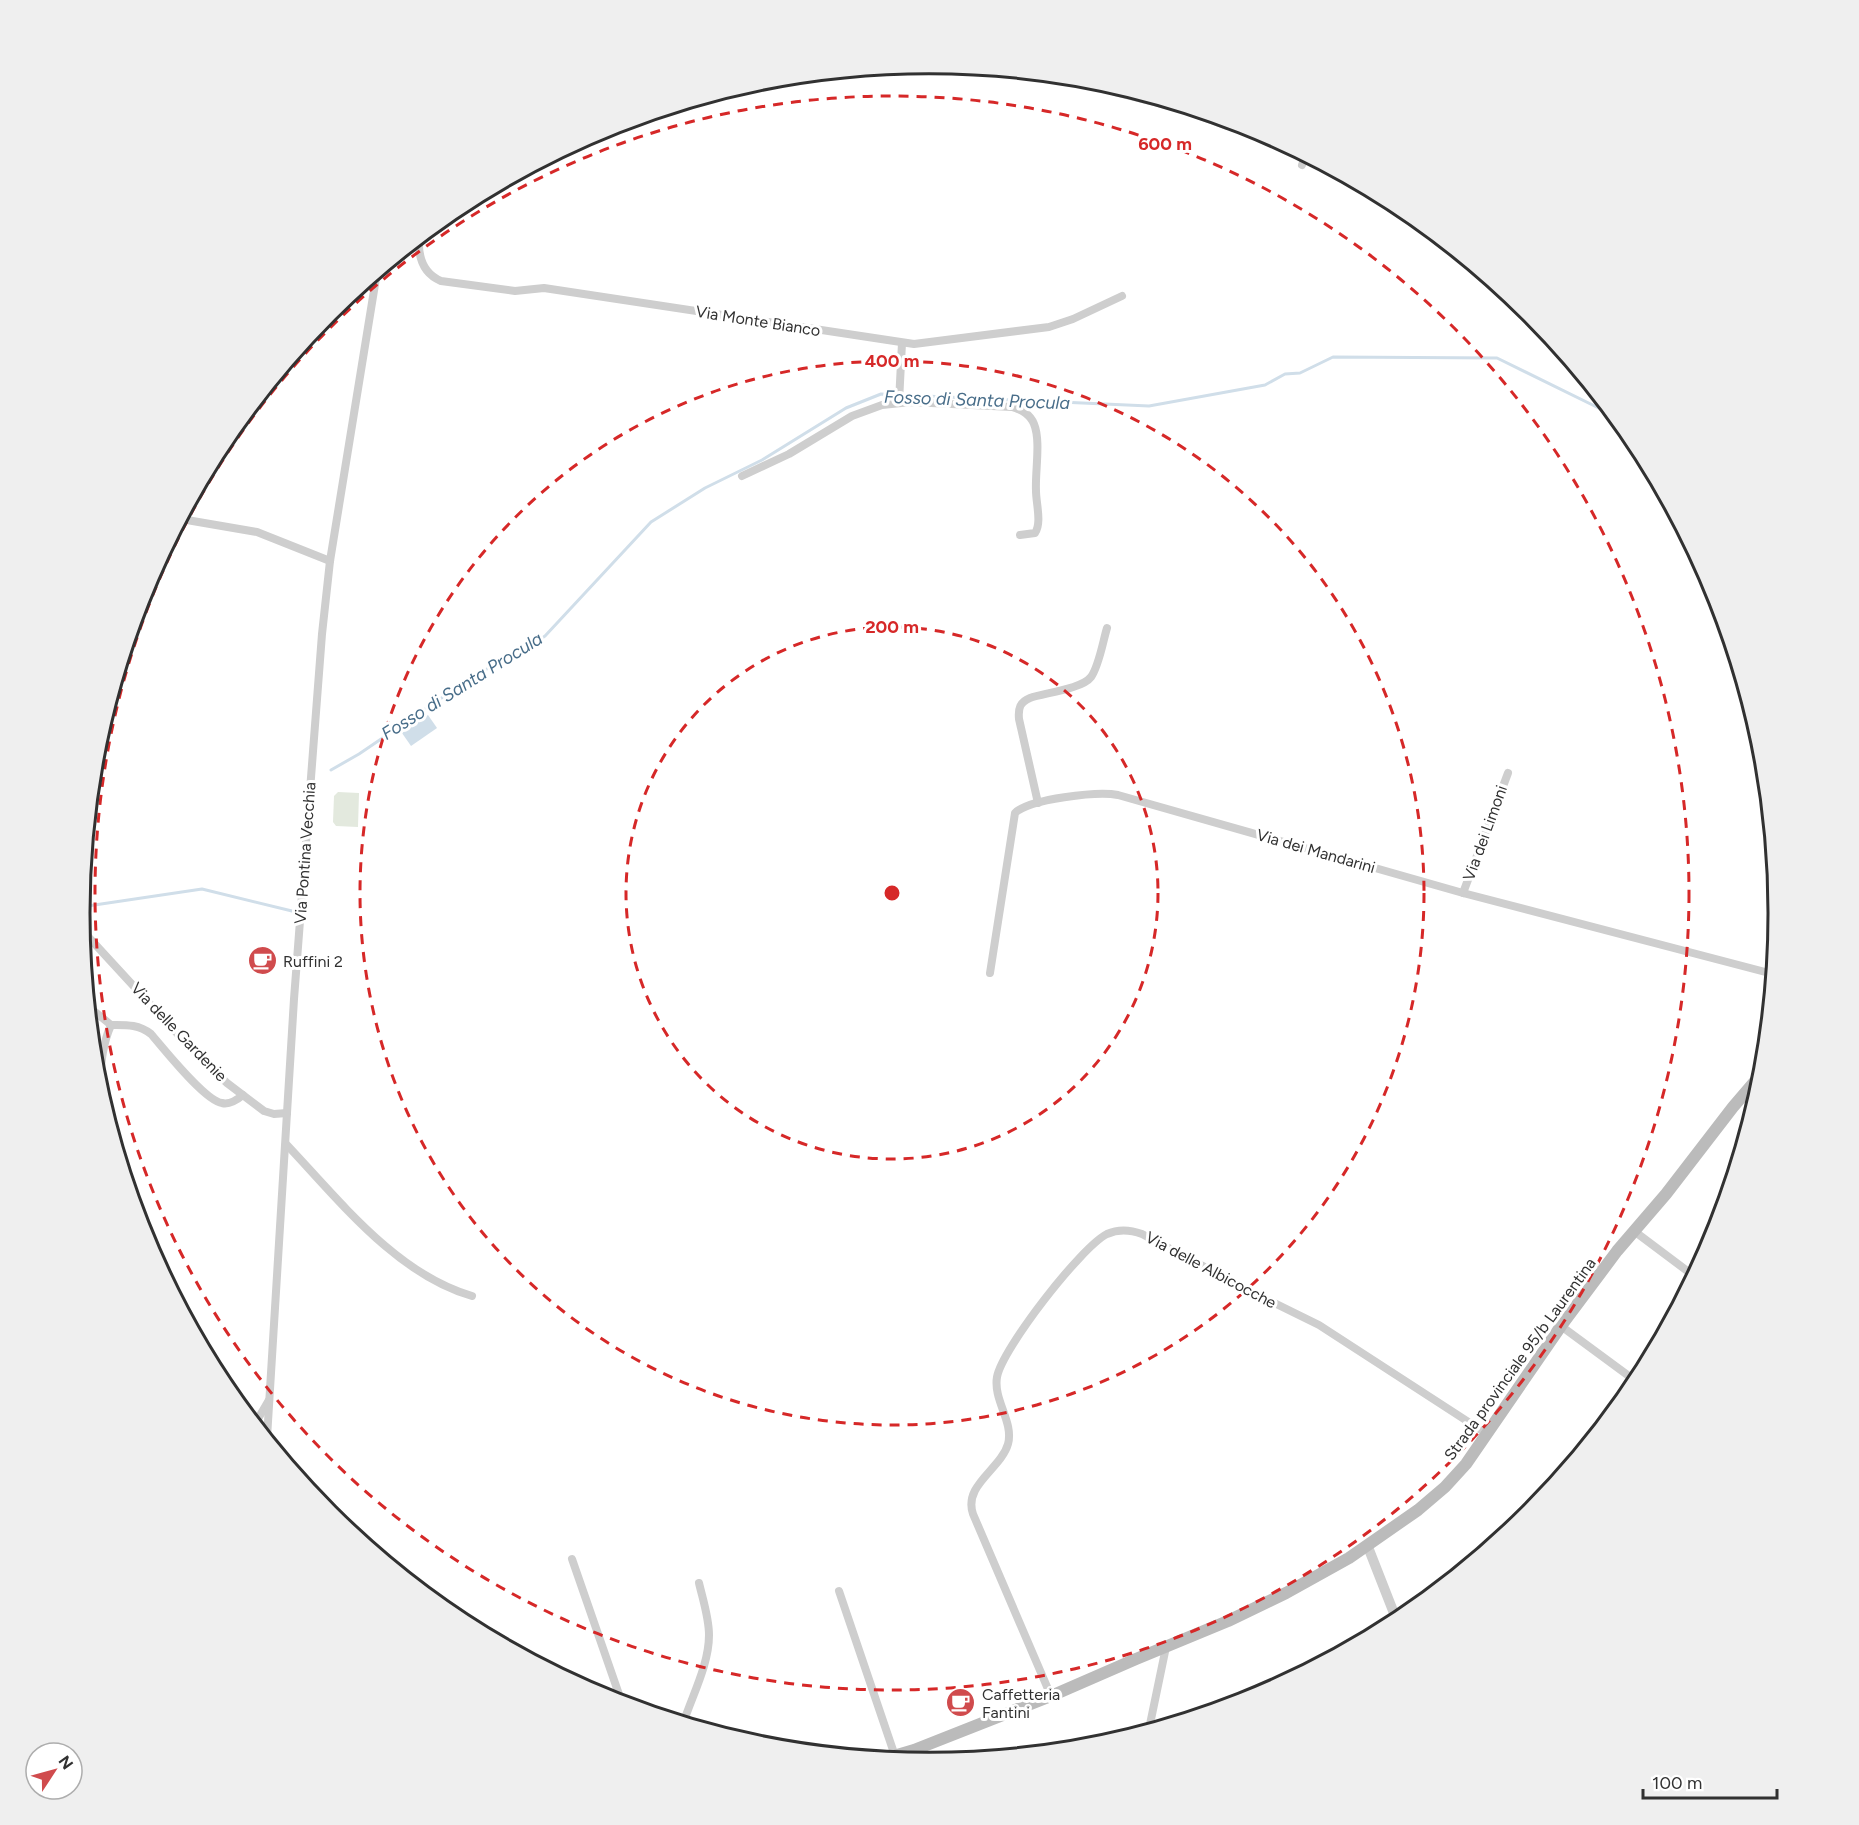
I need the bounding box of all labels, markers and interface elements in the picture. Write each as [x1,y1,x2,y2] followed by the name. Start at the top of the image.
[1138,133,1192,155] text: 600 m
[694,302,822,340] street label: Via Monte Bianco
[865,350,919,372] text: 400 m
[884,386,1071,414] water label: Fosso di Santa Procula
[865,616,919,638] text: 200 m
[377,627,547,745] water label: Fosso di Santa Procula
[291,781,319,925] street label: Via Pontina Vecchia
[1459,783,1511,883] street label: Via dei Limoni
[1254,825,1378,877] street label: Via dei Mandarini
[882,883,902,903] centre of rings
[246,945,278,977] cafe icon: Ruffini 2
[283,952,343,971] place label: Ruffini 2
[127,979,231,1086] street label: Via delle Gardenie
[1142,1228,1280,1313] street label: Via delle Albicocche
[1440,1254,1600,1464] street label: Strada provinciale 95/b Laurentina
[982,1685,1060,1722] place label: Caffetteria Fantini
[945,1687,977,1719] cafe icon: Caffetteria Fantini
[24,1741,84,1801] north arrow
[54,1752,77,1773] text: N
[1643,1762,1776,1800] scale bar
[1652,1772,1702,1794] text: 100 m

